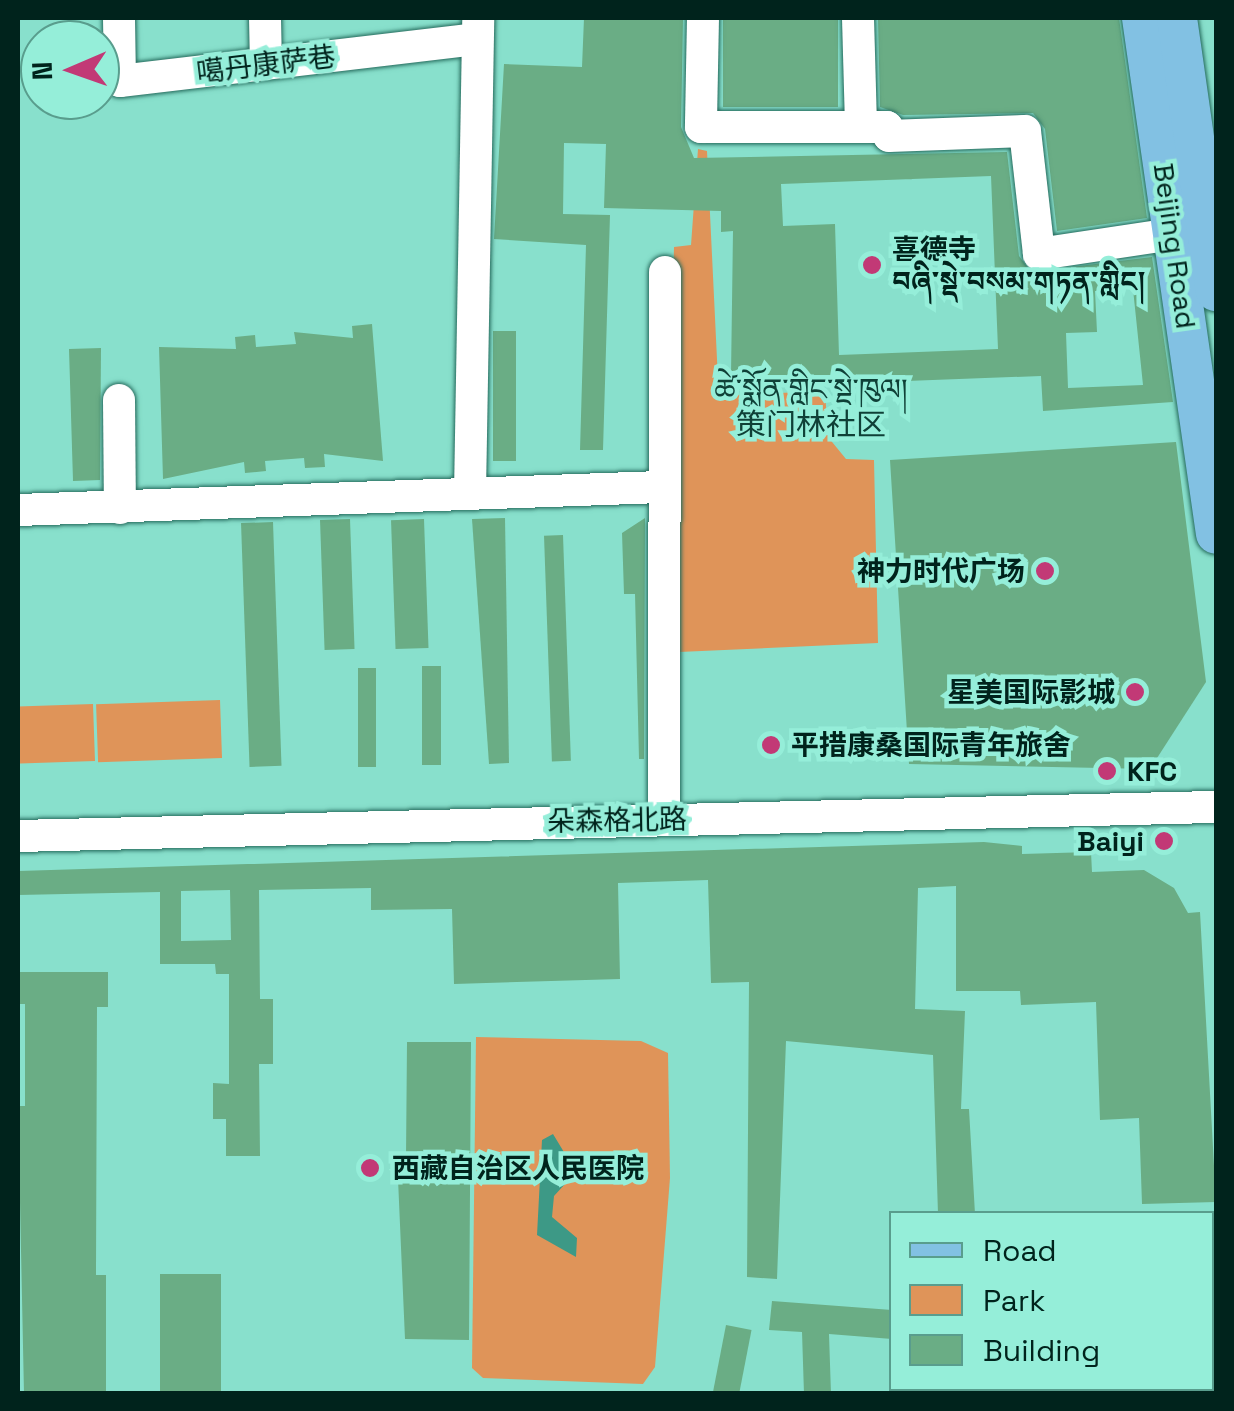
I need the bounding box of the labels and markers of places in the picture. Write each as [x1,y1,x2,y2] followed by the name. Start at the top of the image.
[892,232,1146,298] place label: 喜德寺 བཞི་སྡེ་བསམ་གཏན་གླིང།
[861,254,883,276] marker: 喜德寺 བཞི་སྡེ་བསམ་གཏན་གླིང།
[857,554,1025,588] place label: 神力时代广场
[1034,560,1056,582] marker: 神力时代广场
[947,675,1115,709] place label: 星美国际影城
[1124,681,1146,703] marker: 星美国际影城
[791,728,1071,762] place label: 平措康桑国际青年旅舍
[760,734,782,756] marker: 平措康桑国际青年旅舍
[1127,754,1177,788] place label: KFC
[1096,760,1118,782] marker: KFC
[1077,824,1144,858] place label: Baiyi
[1153,830,1175,852] marker: Baiyi
[392,1151,644,1185] place label: 西藏自治区人民医院
[357,1155,383,1181] marker: 西藏自治区人民医院

